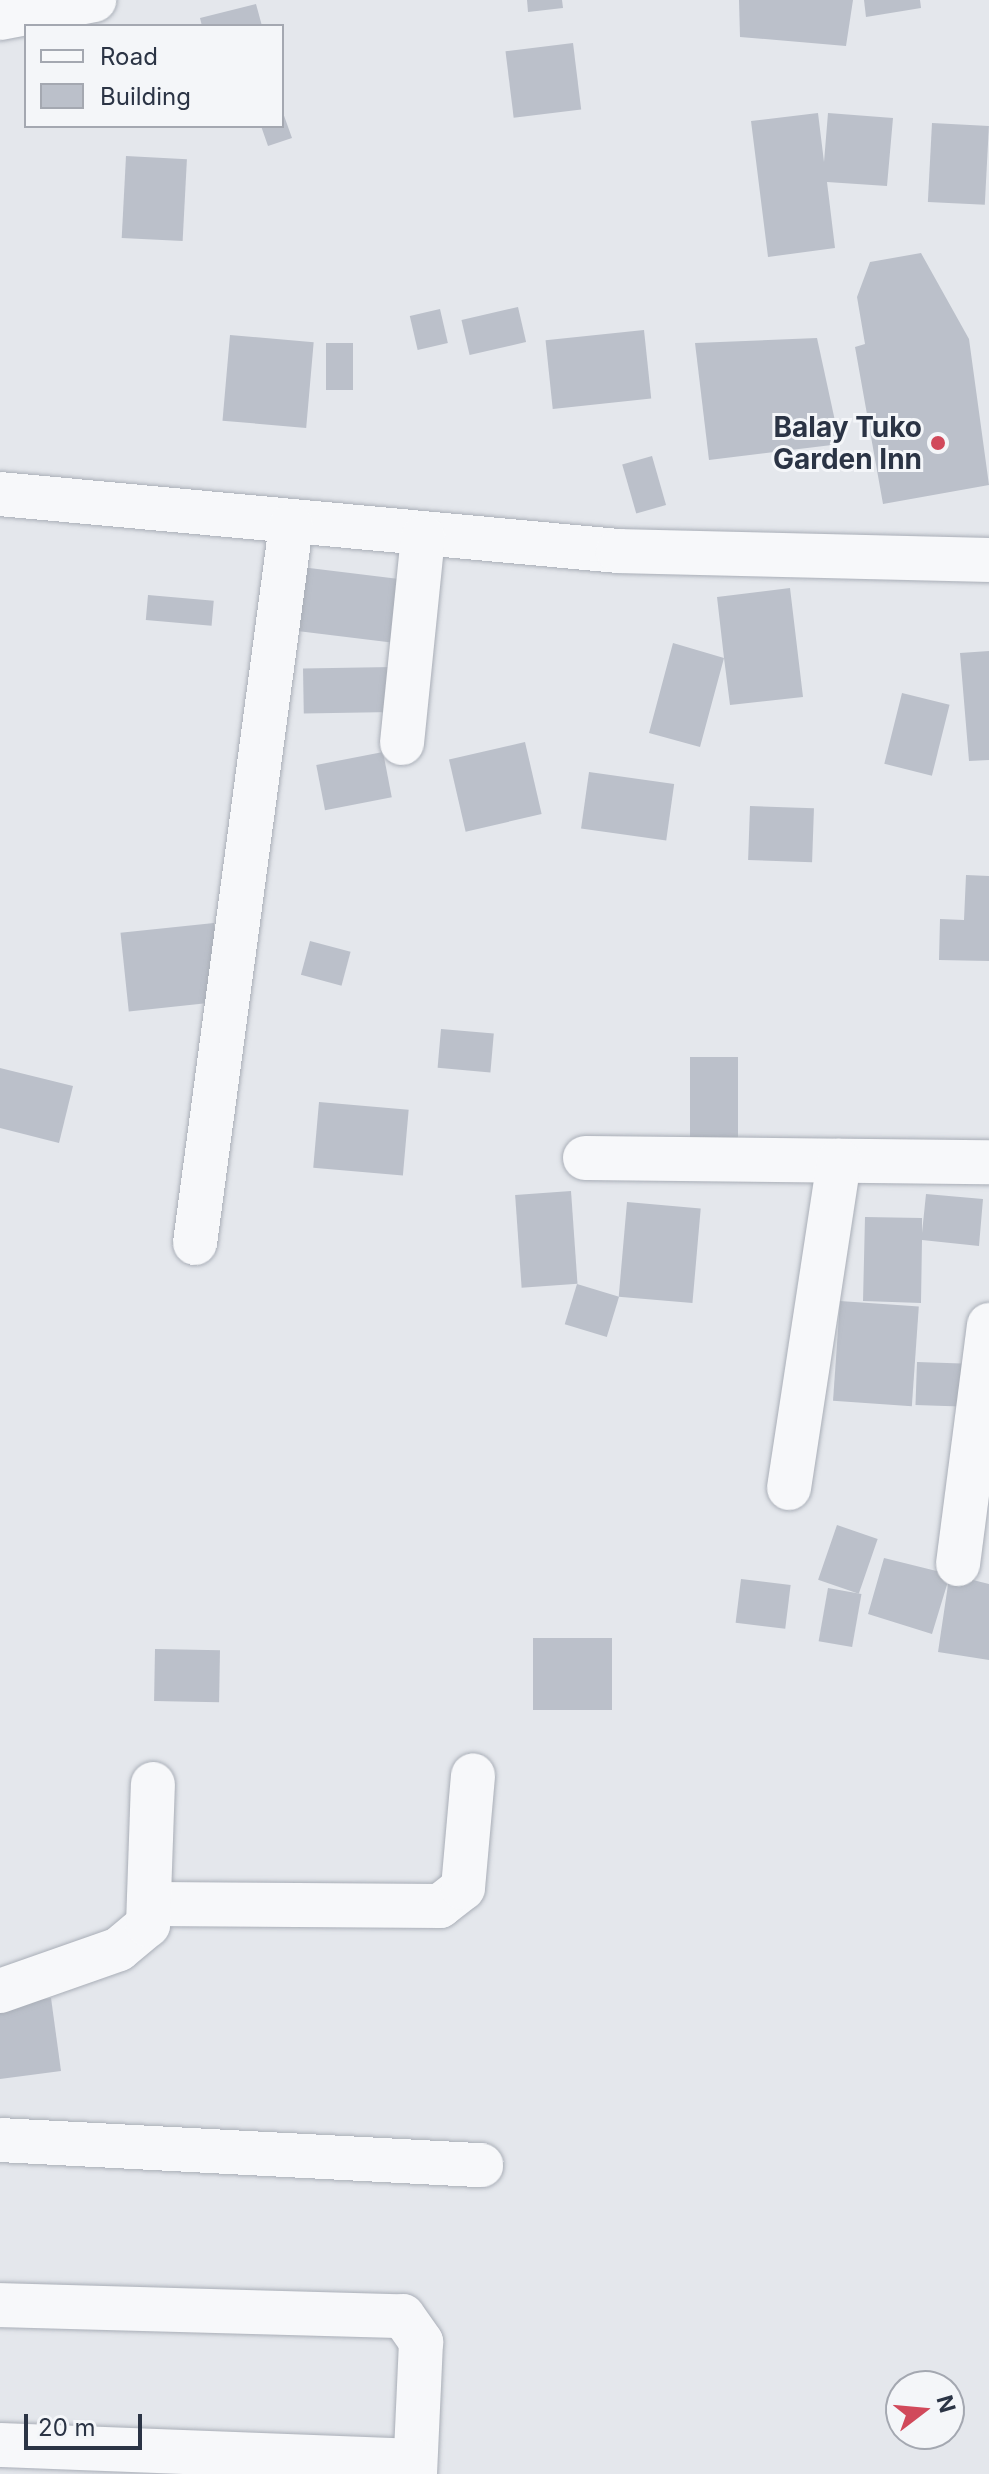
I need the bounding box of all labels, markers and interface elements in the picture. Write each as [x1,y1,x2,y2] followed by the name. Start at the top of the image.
[24,24,284,128] legend
[100,42,158,71] text: Road
[100,82,191,111] text: Building
[773,410,922,476] place label: Balay Tuko Garden Inn
[929,434,947,452] marker: Balay Tuko Garden Inn
[885,2370,965,2450] north arrow
[931,2392,961,2416] text: N
[28,2398,146,2448] scale bar
[38,2413,96,2442] text: 20 m

